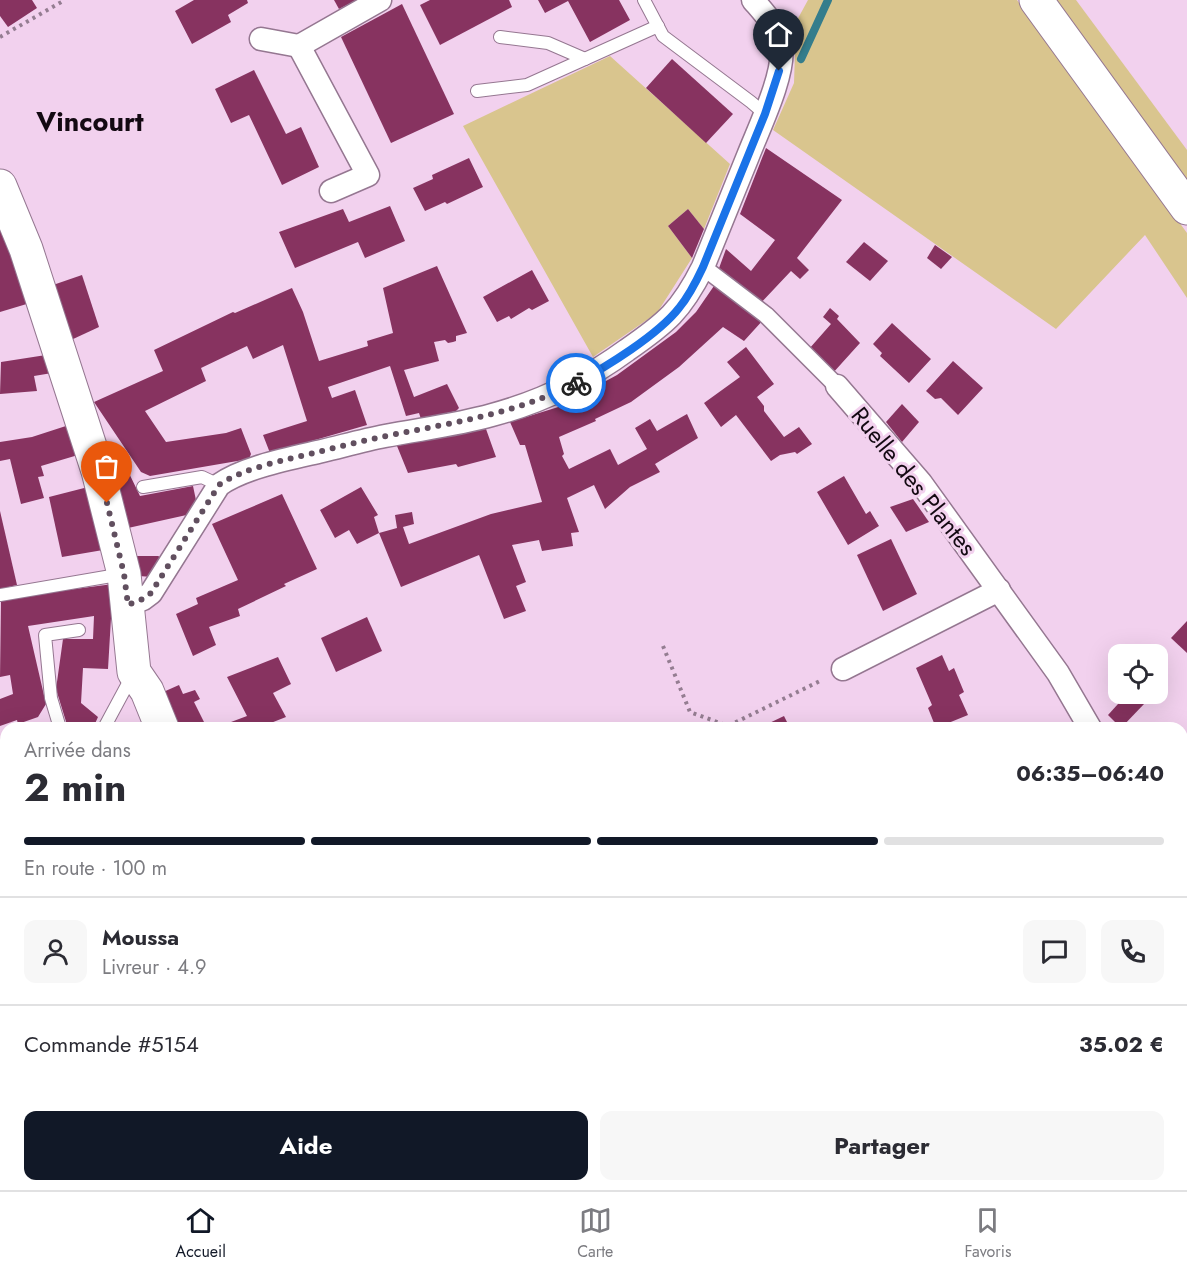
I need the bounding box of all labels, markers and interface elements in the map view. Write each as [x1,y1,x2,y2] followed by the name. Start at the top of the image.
[753,9,804,71] pin
[762,18,795,51] icon: home
[35,102,144,141] district label: Vincourt
[546,353,606,413] courier
[560,367,593,400] icon: bike
[843,399,985,563] street label: Ruelle des Plantes
[81,441,132,503] pin
[90,450,123,483] icon: bag
[1108,644,1168,704] map controls
[1108,644,1168,704] button: locate
[24,736,131,765] text: Arrivée dans
[1016,757,1164,789] text: 06:35–06:40
[24,759,126,816] text: 2 min
[24,854,167,883] text: En route · 100 m
[24,920,87,983] button: person
[1023,920,1086,983] button: chat
[1101,920,1164,983] button: phone
[102,921,179,953] text: Moussa
[102,953,206,982] text: Livreur · 4.9
[24,1028,199,1060] text: Commande #5154
[1079,1028,1164,1060] text: 35.02 €
[24,1111,588,1180] button: Aide
[600,1111,1164,1180] button: Partager
[176,1204,226,1263] tab: Accueil
[577,1204,613,1263] tab: Carte
[965,1204,1011,1263] tab: Favoris

